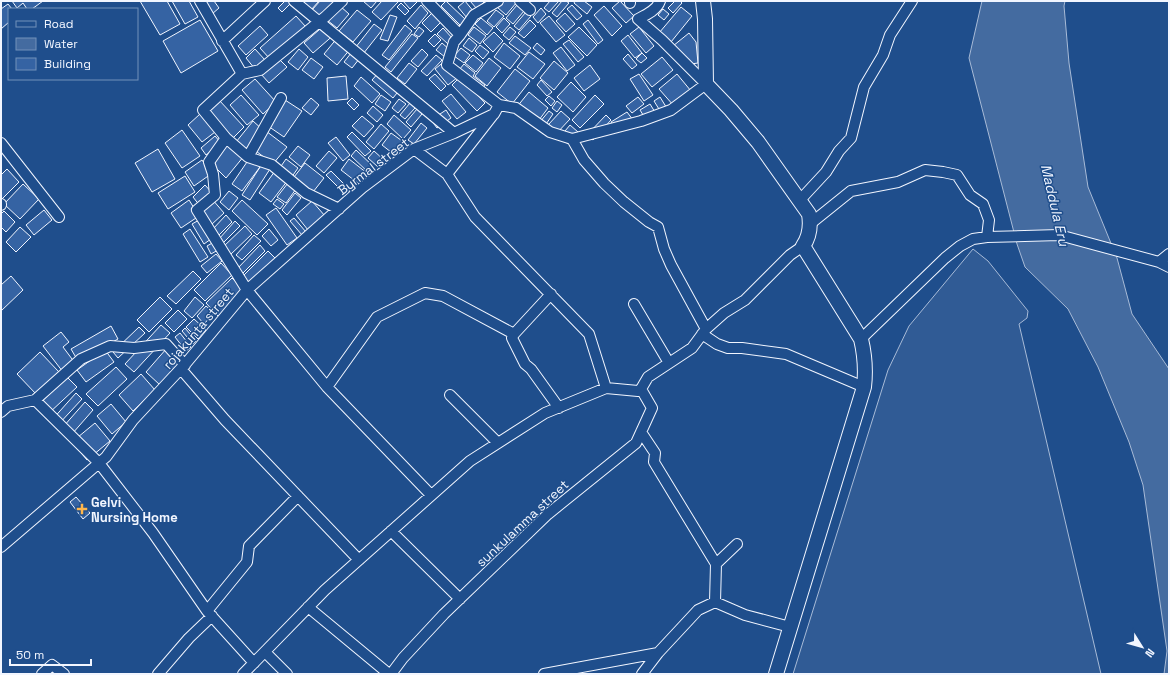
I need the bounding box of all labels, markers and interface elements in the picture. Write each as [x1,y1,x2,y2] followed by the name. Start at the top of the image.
[8,8,138,80] legend
[44,16,73,32] text: Road
[44,36,78,52] text: Water
[44,56,91,72] text: Building
[334,134,412,199] street label: Byrmal street
[1037,162,1073,249] water label: Maddula Eru
[159,284,237,373] street label: rojakunta street
[473,476,572,571] street label: sunkulamma street
[91,494,178,526] place label: Gelvi Nursing Home
[76,503,88,515] marker: Gelvi Nursing Home
[1122,627,1162,667] north arrow
[10,641,91,667] scale bar
[1142,646,1158,660] text: N
[16,647,44,663] text: 50 m

